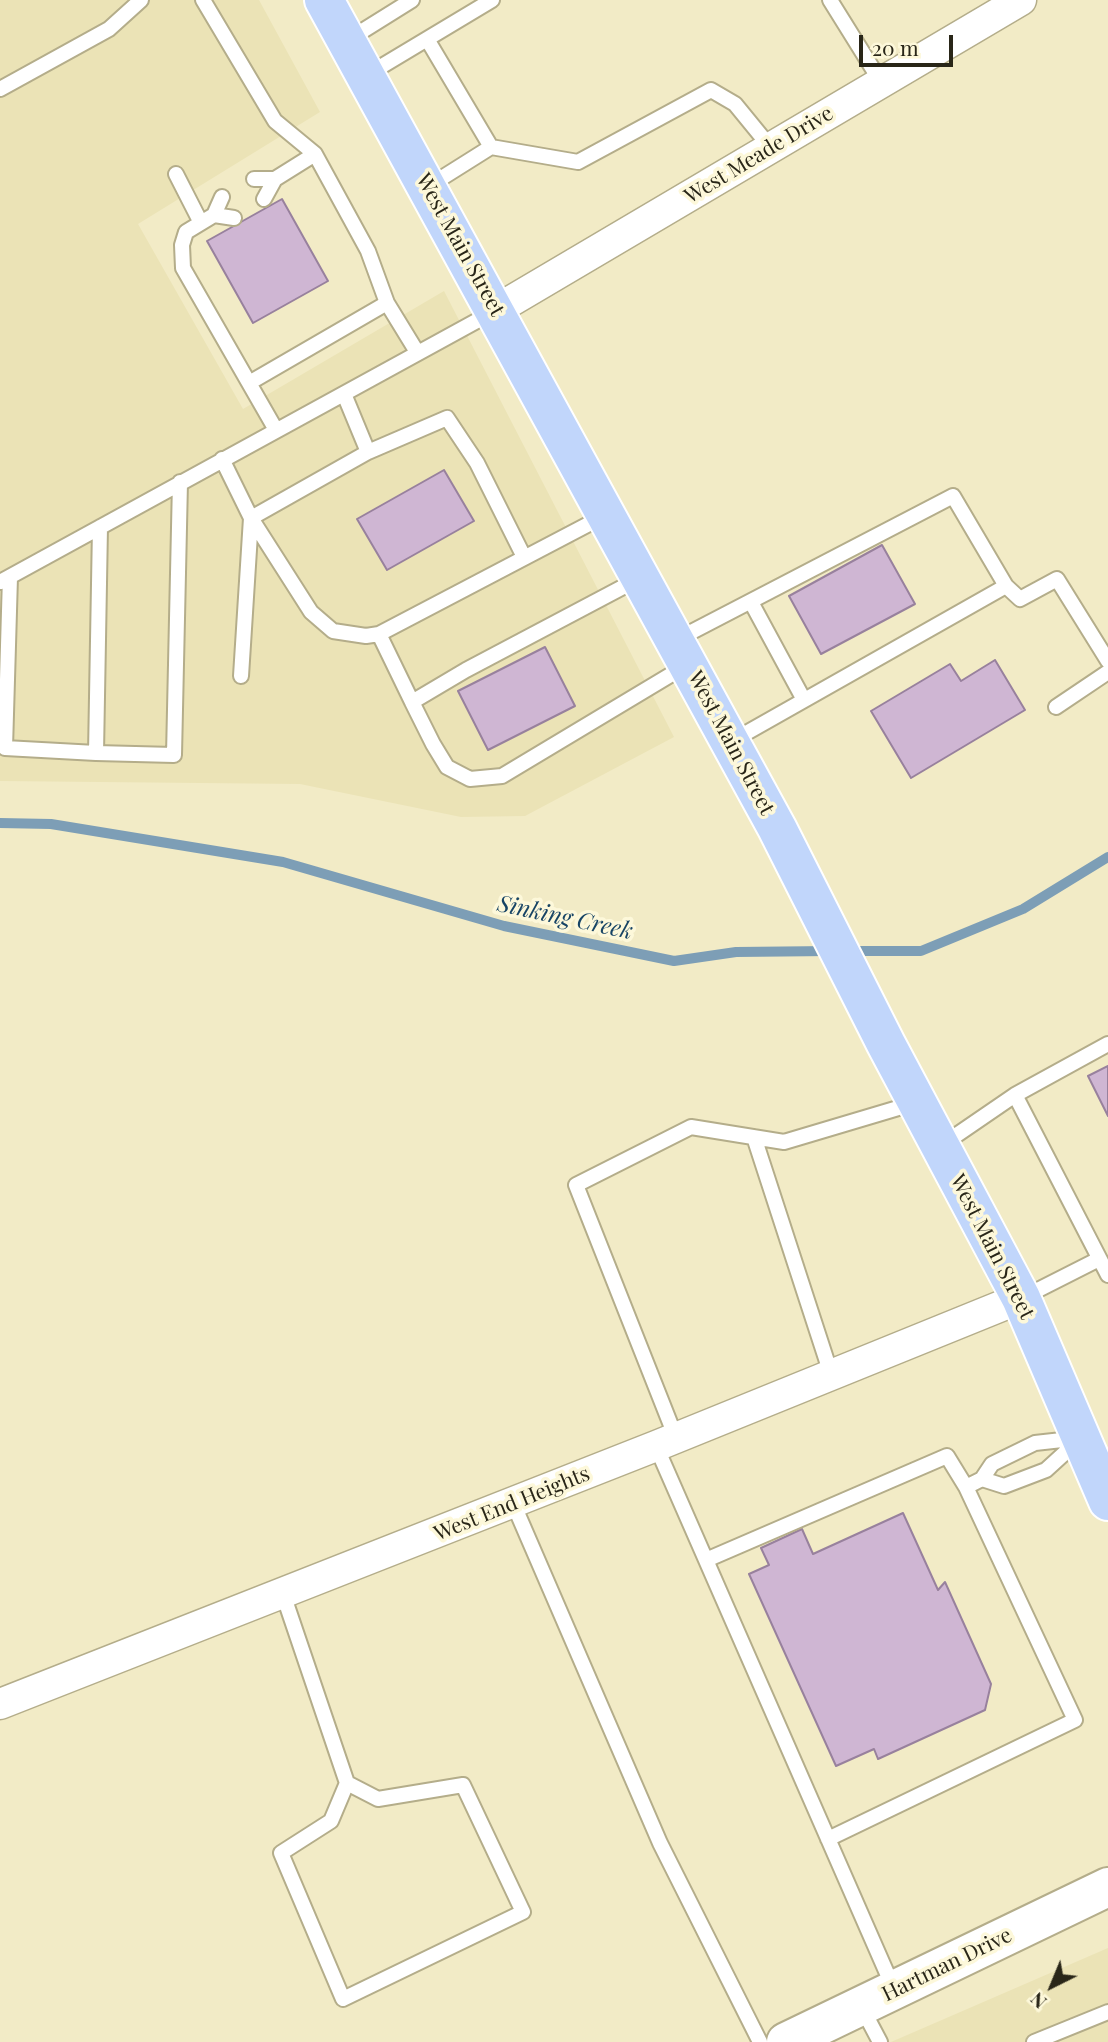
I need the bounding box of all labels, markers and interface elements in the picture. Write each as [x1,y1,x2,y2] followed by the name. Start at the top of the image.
[863,21,958,65] scale bar
[872,33,919,61] text: 20 m
[680,101,838,209] street label: West Meade Drive
[410,169,510,321] street label: West Main Street
[683,667,779,819] street label: West Main Street
[495,890,635,946] water label: Sinking Creek
[945,1170,1039,1324] street label: West Main Street
[431,1461,593,1547] street label: West End Heights
[878,1923,1016,2007] street label: Hartman Drive
[1017,1951,1087,2021] north arrow
[1024,1987,1052,2016] text: N

